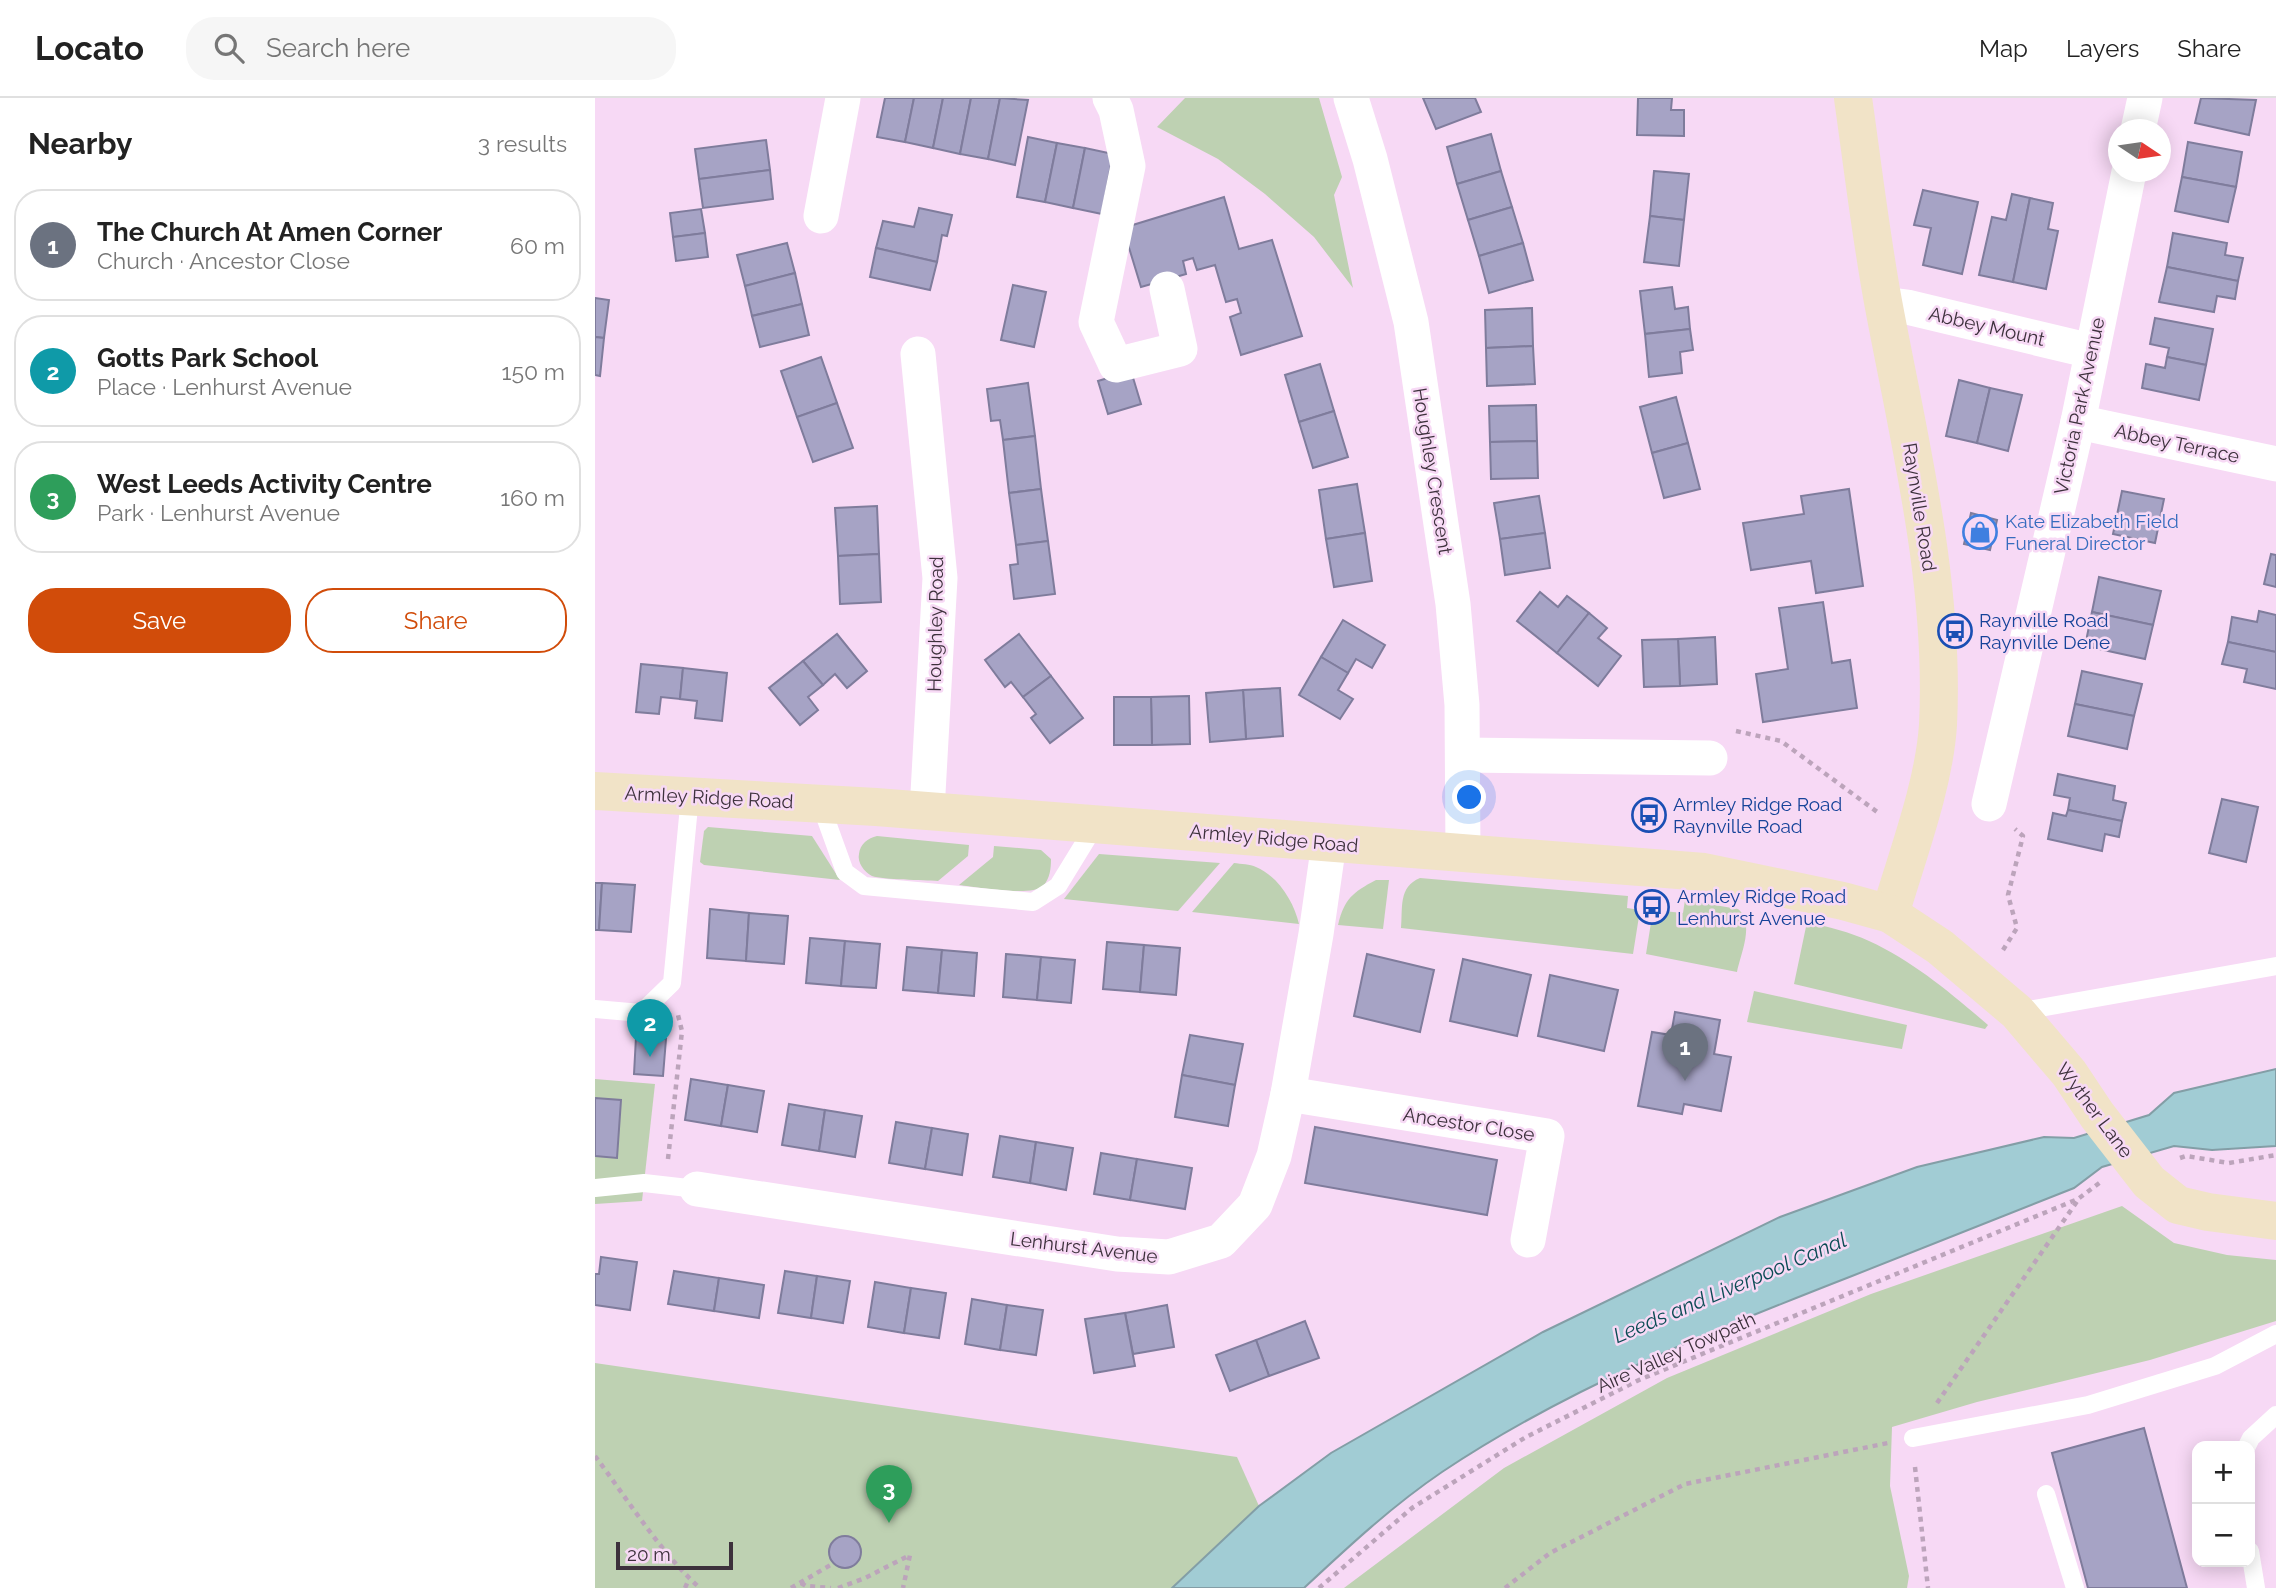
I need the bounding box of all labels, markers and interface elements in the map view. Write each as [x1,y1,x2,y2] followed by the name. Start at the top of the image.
[186,17,676,80] search box
[35,29,144,68] text: Locato
[210,29,248,67] icon: search
[266,33,410,63] text: Search here
[1979,34,2028,63] text: Map
[2066,34,2139,63] text: Layers
[2177,34,2241,63] text: Share
[2108,119,2171,182] north arrow
[28,126,132,161] text: Nearby
[478,130,567,157] text: 3 results
[97,217,442,247] text: The Church At Amen Corner
[47,232,59,259] text: 1
[510,232,565,259] text: 60 m
[97,247,350,274] text: Church · Ancestor Close
[1927,302,2048,350] street label: Abbey Mount
[2049,315,2109,497] street label: Victoria Park Avenue
[97,343,318,373] text: Gotts Park School
[47,358,59,385] text: 2
[502,358,565,385] text: 150 m
[97,373,352,400] text: Place · Lenhurst Avenue
[1409,386,1457,557] street label: Houghley Crescent
[2113,419,2241,467] street label: Abbey Terrace
[1899,441,1941,573] street label: Raynville Road
[97,469,432,499] text: West Leeds Activity Centre
[47,484,59,511] text: 3
[500,484,565,511] text: 160 m
[97,499,340,526] text: Park · Lenhurst Avenue
[2005,510,2179,554] place label: Kate Elizabeth Field Funeral Director
[1961,513,1999,551] shop icon: Kate Elizabeth Field Funeral Director
[923,556,947,692] street label: Houghley Road
[28,588,291,653] button: Save
[305,588,567,653] button: Share
[1979,609,2110,653] place label: Raynville Road Raynville Dene
[1936,612,1974,650] bus stop icon: Raynville Road Raynville Dene
[1452,780,1486,814] your location
[624,782,794,812] street label: Armley Ridge Road
[1673,793,1842,837] place label: Armley Ridge Road Raynville Road
[1630,796,1668,834] bus stop icon: Armley Ridge Road Raynville Road
[1189,820,1359,856] street label: Armley Ridge Road
[1677,885,1846,929] place label: Armley Ridge Road Lenhurst Avenue
[1633,888,1671,926] bus stop icon: Armley Ridge Road Lenhurst Avenue
[627,999,673,1057] pin: 2
[1662,1023,1708,1081] pin: 1
[2052,1058,2138,1162] street label: Wyther Lane
[1402,1103,1536,1145] street label: Ancestor Close
[1009,1227,1159,1267] street label: Lenhurst Avenue
[1609,1227,1850,1348] water label: Leeds and Liverpool Canal
[1593,1307,1759,1397] street label: Aire Valley Towpath
[2192,1441,2255,1567] map controls
[2192,1441,2255,1504] button: +
[866,1465,912,1523] pin: 3
[2192,1504,2255,1567] button: −
[616,1539,733,1571] scale bar
[627,1543,671,1565] text: 20 m

